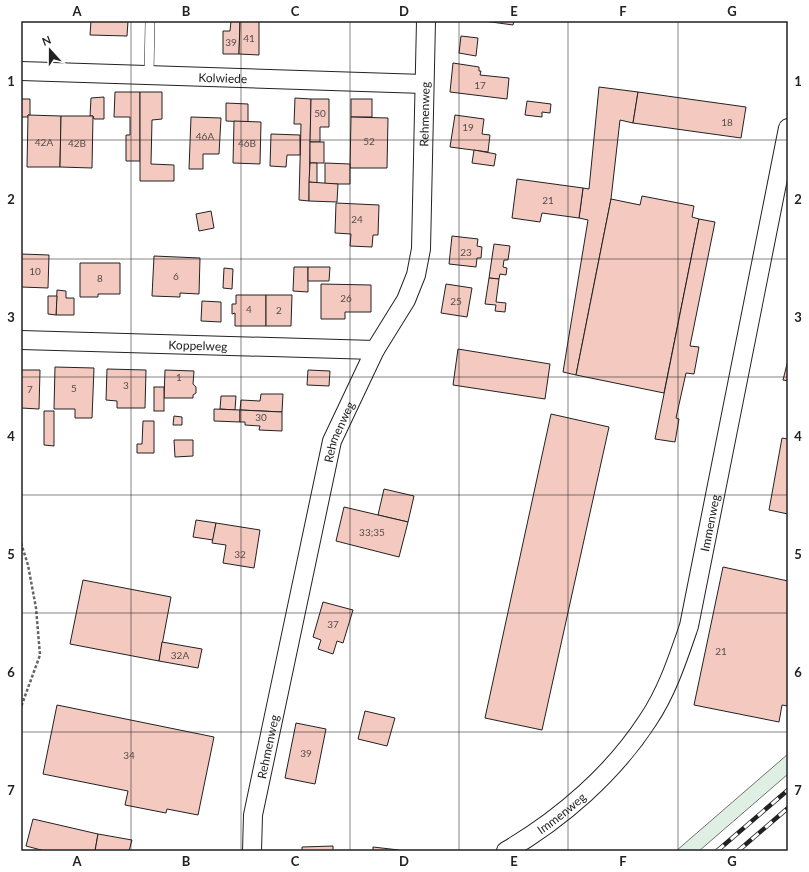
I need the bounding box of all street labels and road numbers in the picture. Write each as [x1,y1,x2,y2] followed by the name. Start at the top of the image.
[198,69,248,86] street label: Kolwiede
[416,82,432,147] street label: Rehmenweg
[168,337,228,353] street label: Koppelweg
[320,399,357,464] street label: Rehmenweg
[697,493,723,553] street label: Immenweg
[253,713,282,780] street label: Rehmenweg
[534,789,588,837] street label: Immenweg

